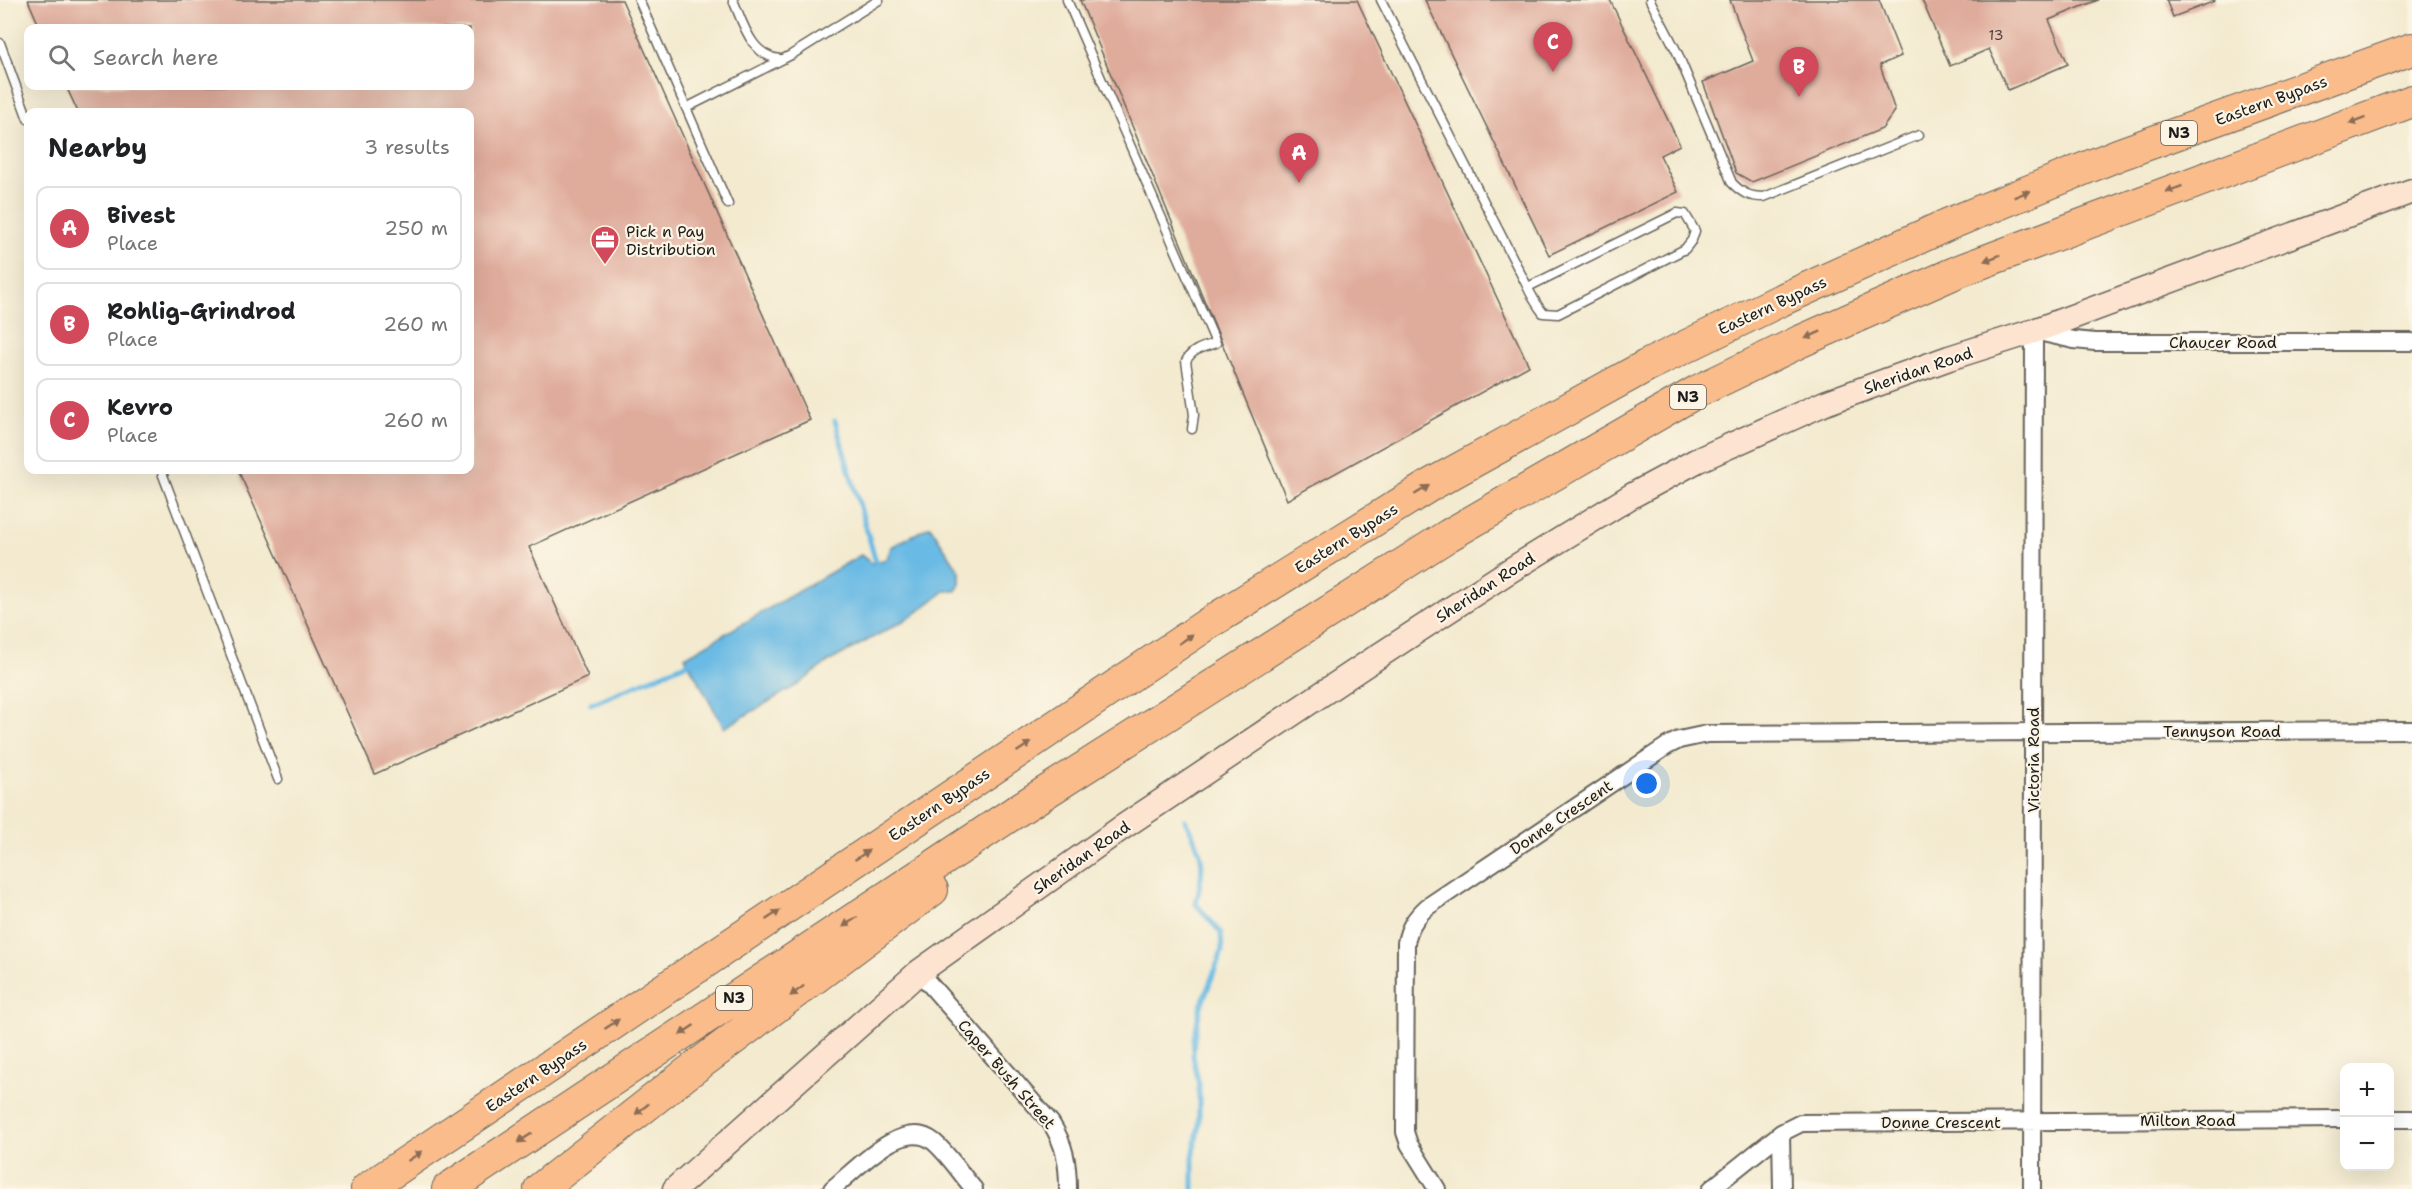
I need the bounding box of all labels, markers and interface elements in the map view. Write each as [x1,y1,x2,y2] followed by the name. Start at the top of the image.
[1534,22,1572,72] pin: C
[24,24,474,90] search box
[1989,26,2003,44] house number: 13
[45,41,78,74] icon: search
[93,43,219,72] text: Search here
[1780,48,1818,97] pin: B
[2212,70,2330,130] street label: Eastern Bypass
[2348,116,2366,126] one-way arrow
[2161,121,2197,145] road number: N3
[48,130,147,165] text: Nearby
[364,134,450,160] text: 3 results
[1280,134,1318,183] pin: A
[2165,184,2183,194] one-way arrow
[2013,189,2031,198] one-way arrow
[107,201,176,230] text: Bivest
[62,215,77,241] text: A
[384,215,448,241] text: 250 m
[626,221,716,260] place label: Pick n Pay Distribution
[589,224,621,266] office icon: Pick n Pay Distribution
[107,230,158,256] text: Place
[1983,254,2001,263] one-way arrow
[1714,271,1830,340] street label: Eastern Bypass
[107,297,296,326] text: Rohlig-Grindrod
[63,311,76,337] text: B
[383,311,448,337] text: 260 m
[107,326,158,352] text: Place
[1804,331,1822,341] one-way arrow
[2169,332,2277,353] street label: Chaucer Road
[1861,342,1976,399] street label: Sheridan Road
[1670,385,1706,409] road number: N3
[107,393,173,422] text: Kevro
[63,407,76,433] text: C
[383,407,448,433] text: 260 m
[107,422,158,448] text: Place
[1414,484,1430,495] one-way arrow
[1291,498,1402,579] street label: Eastern Bypass
[1432,548,1539,627] street label: Sheridan Road
[1178,634,1194,645] one-way arrow
[2023,707,2044,813] street label: Victoria Road
[2163,721,2281,742] street label: Tennyson Road
[1016,742,1032,753] one-way arrow
[885,763,994,846] street label: Eastern Bypass
[1632,769,1661,798] your location
[1506,775,1617,860] street label: Donne Crescent
[1028,816,1134,899] street label: Sheridan Road
[853,850,870,861] one-way arrow
[765,909,782,920] one-way arrow
[842,916,858,927] one-way arrow
[790,984,805,996] one-way arrow
[716,986,752,1010] road number: N3
[953,1015,1060,1134] street label: Caper Bush Street
[603,1018,619,1030] one-way arrow
[679,1024,696,1035] one-way arrow
[482,1034,591,1117] street label: Eastern Bypass
[2340,1063,2394,1171] map controls
[2340,1063,2394,1117] button: +
[634,1102,650,1115] one-way arrow
[2140,1110,2236,1131] street label: Milton Road
[1881,1112,2001,1133] street label: Donne Crescent
[2340,1117,2394,1171] button: −
[517,1132,533,1143] one-way arrow
[407,1150,423,1162] one-way arrow

